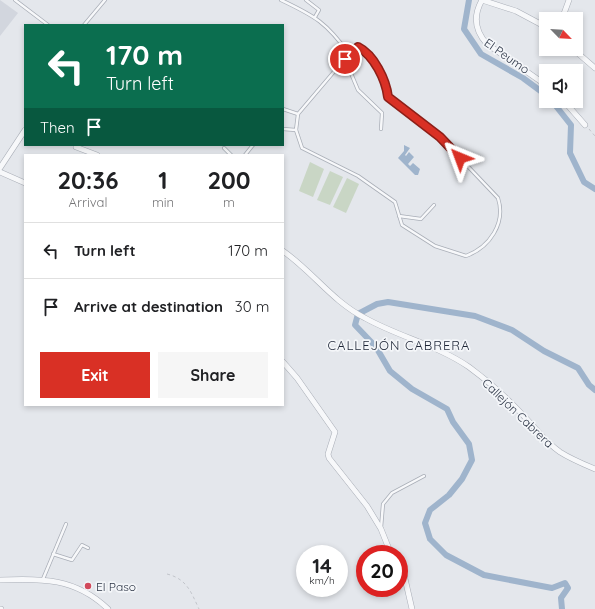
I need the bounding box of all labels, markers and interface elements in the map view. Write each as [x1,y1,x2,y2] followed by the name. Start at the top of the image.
[539,12,583,56] north arrow
[539,12,583,108] map controls
[482,35,532,77] street label: El Peumo
[106,37,183,72] text: 170 m
[40,40,92,92] icon: left
[328,42,362,76] pin
[334,48,356,70] icon: arrive
[539,64,583,108] button: sound
[106,72,174,95] text: Turn left
[83,116,105,138] icon: arrive
[40,118,75,137] text: Then
[439,137,481,179] position arrow
[57,165,119,195] text: 20:36
[158,165,168,195] text: 1
[207,165,251,195] text: 200
[68,194,107,210] text: Arrival
[152,194,174,210] text: min
[223,194,235,210] text: m
[40,240,62,262] icon: left
[74,241,136,260] text: Turn left
[228,241,268,260] text: 170 m
[40,296,62,318] icon: arrive
[74,297,223,316] text: Arrive at destination
[235,297,269,316] text: 30 m
[328,337,470,353] district label: CALLEJÓN CABRERA
[40,352,150,398] button: Exit
[158,352,268,398] button: Share
[479,375,557,451] street label: Callejón Cabrera
[356,545,408,597] speed limit sign: 20
[312,553,332,578] text: 14
[309,574,335,587] text: km/h
[96,579,136,594] place label: El Paso
[83,581,93,591] marker: El Paso

